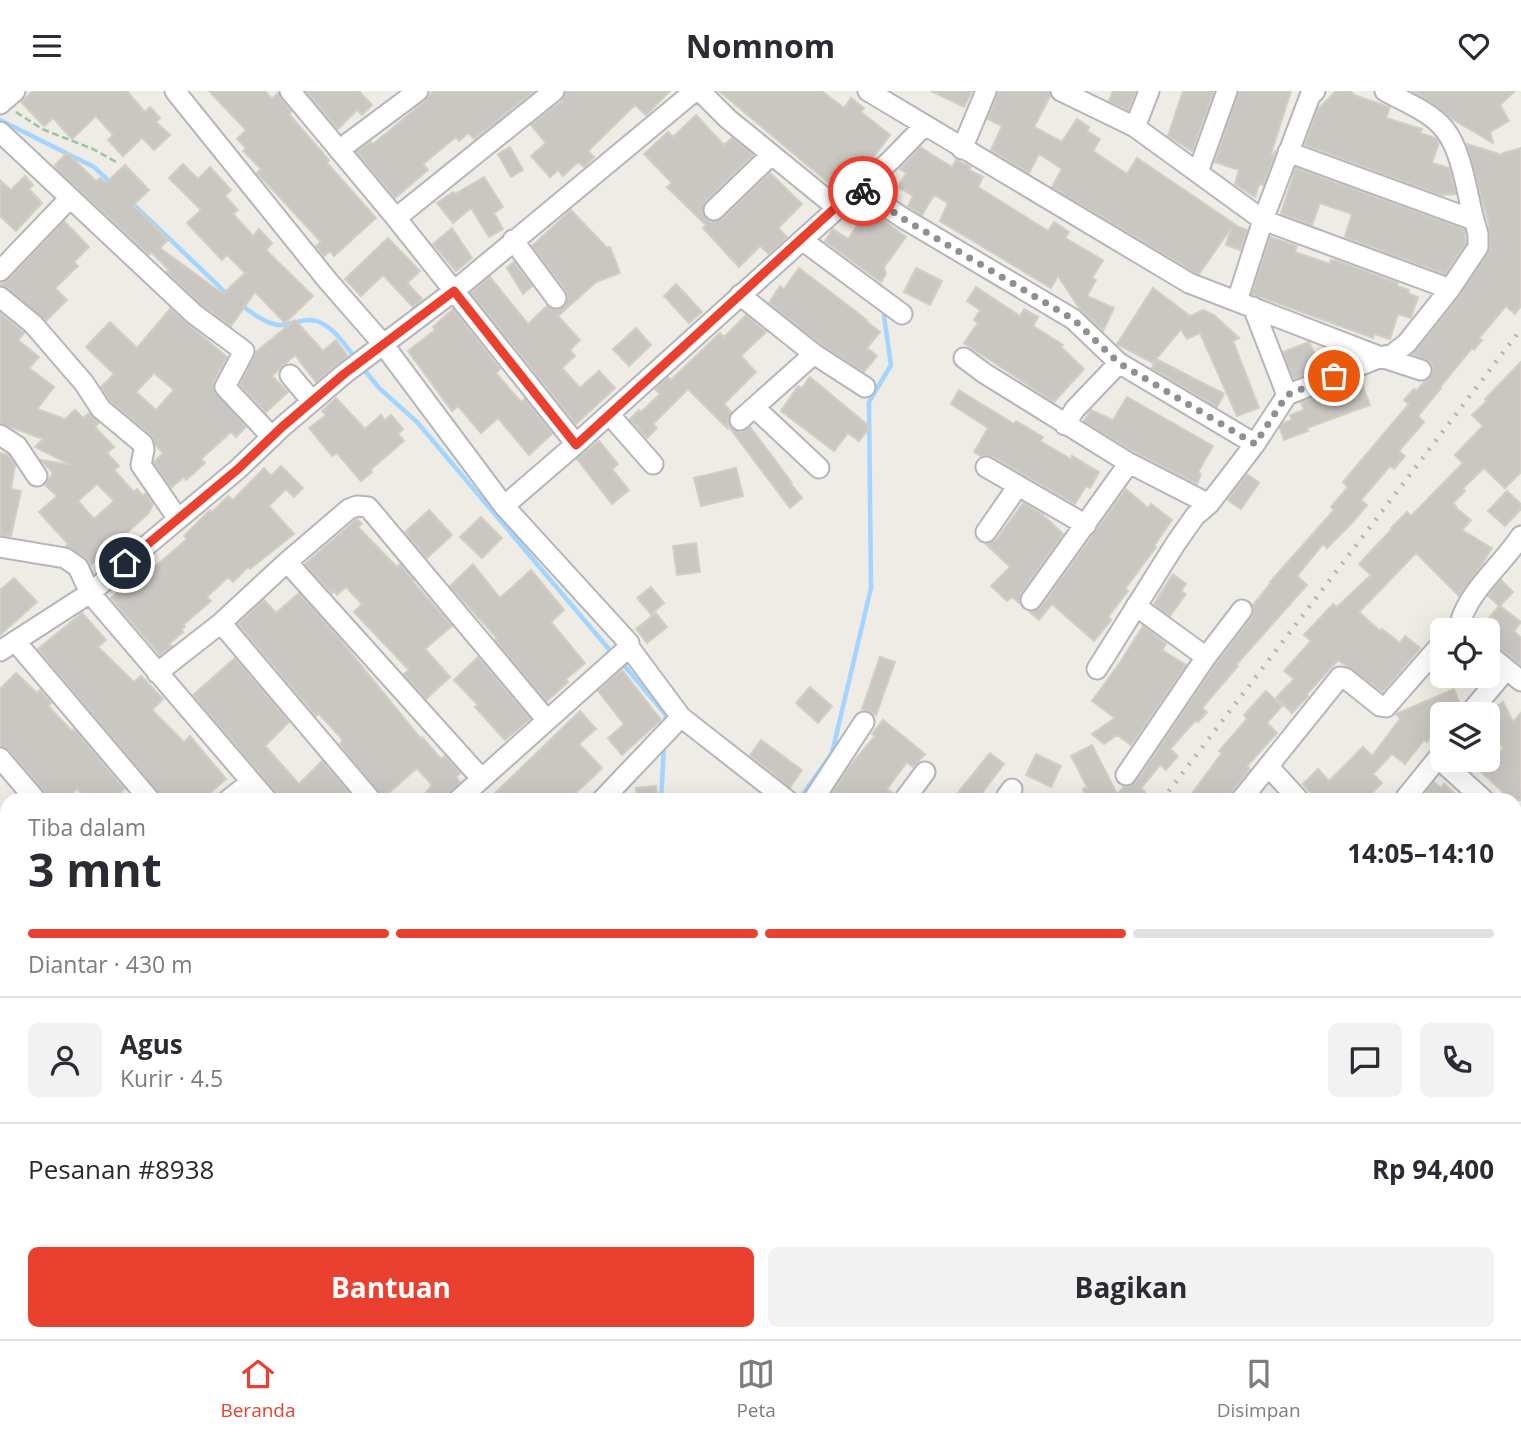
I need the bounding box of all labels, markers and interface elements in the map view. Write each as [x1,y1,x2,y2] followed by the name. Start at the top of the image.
[686,24,835,67] text: Nomnom
[28,27,66,65] icon: menu
[1455,27,1493,65] icon: heart
[828,156,898,226] courier
[844,172,882,210] icon: bike
[1304,346,1364,406] pin
[1315,357,1353,395] icon: bag
[95,533,155,593] pin
[106,544,144,582] icon: home
[1430,618,1500,772] map controls
[1430,618,1500,688] button: locate
[1430,702,1500,772] button: layers
[28,811,146,843] text: Tiba dalam
[1347,835,1494,871] text: 14:05–14:10
[28,838,162,900] text: 3 mnt
[28,948,192,980] text: Diantar · 430 m
[28,1023,102,1097] button: person
[1328,1023,1402,1097] button: chat
[1420,1023,1494,1097] button: phone
[120,1026,183,1062] text: Agus
[120,1062,223,1094] text: Kurir · 4.5
[28,1151,214,1187] text: Pesanan #8938
[1372,1151,1494,1187] text: Rp 94,400
[28,1247,754,1327] button: Bantuan
[768,1247,1494,1327] button: Bagikan
[220,1355,296,1423] tab: Beranda
[736,1355,776,1423] tab: Peta
[1217,1355,1301,1423] tab: Disimpan

